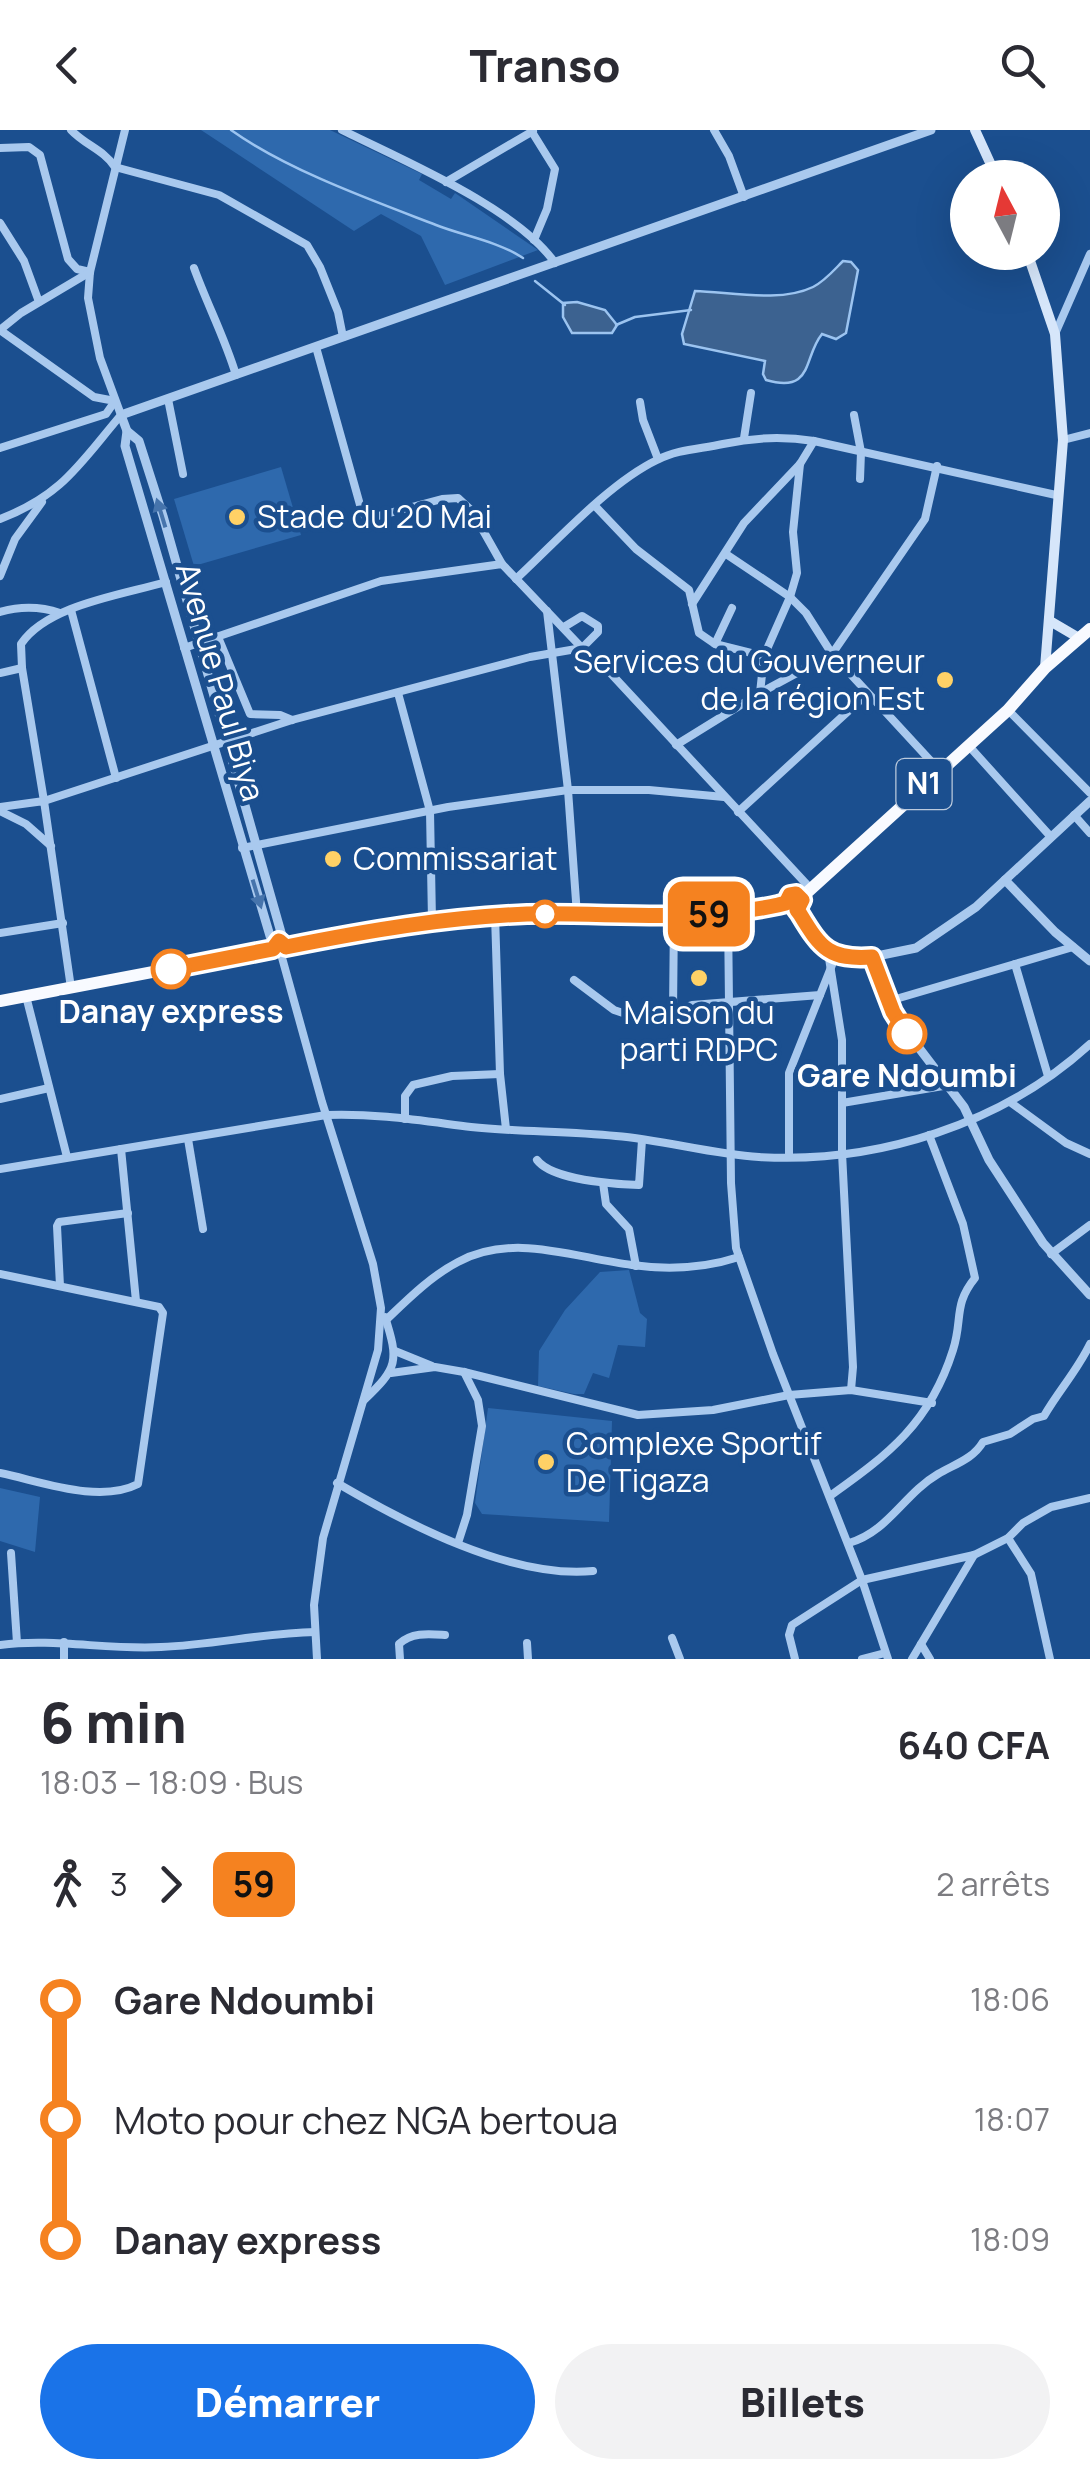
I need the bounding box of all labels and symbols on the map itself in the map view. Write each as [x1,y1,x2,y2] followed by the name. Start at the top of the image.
[950,160,1060,270] north arrow
[257,494,492,538] place label: Stade du 20 Mai
[153,498,168,528] one-way arrow
[226,506,248,528] marker: Stade du 20 Mai
[166,557,276,806] street label: Avenue Paul Biya
[573,639,925,720] place label: Services du Gouverneur de la région Est
[934,669,956,691] marker: Services du Gouverneur de la région Est
[896,759,952,809] road number: N1
[353,836,558,880] place label: Commissariat
[322,848,344,870] marker: Commissariat
[250,879,265,909] one-way arrow
[664,882,754,946] line badge: 59
[532,901,558,927] unlabelled marker
[152,950,190,988] marker: Danay express
[688,967,710,989] marker: Maison du parti RDPC
[58,989,284,1033] place label: Danay express
[620,990,778,1071] place label: Maison du parti RDPC
[888,1015,926,1053] marker: Gare Ndoumbi
[797,1053,1017,1097] place label: Gare Ndoumbi
[566,1421,822,1502] place label: Complexe Sportif De Tigaza
[535,1451,557,1473] marker: Complexe Sportif De Tigaza

